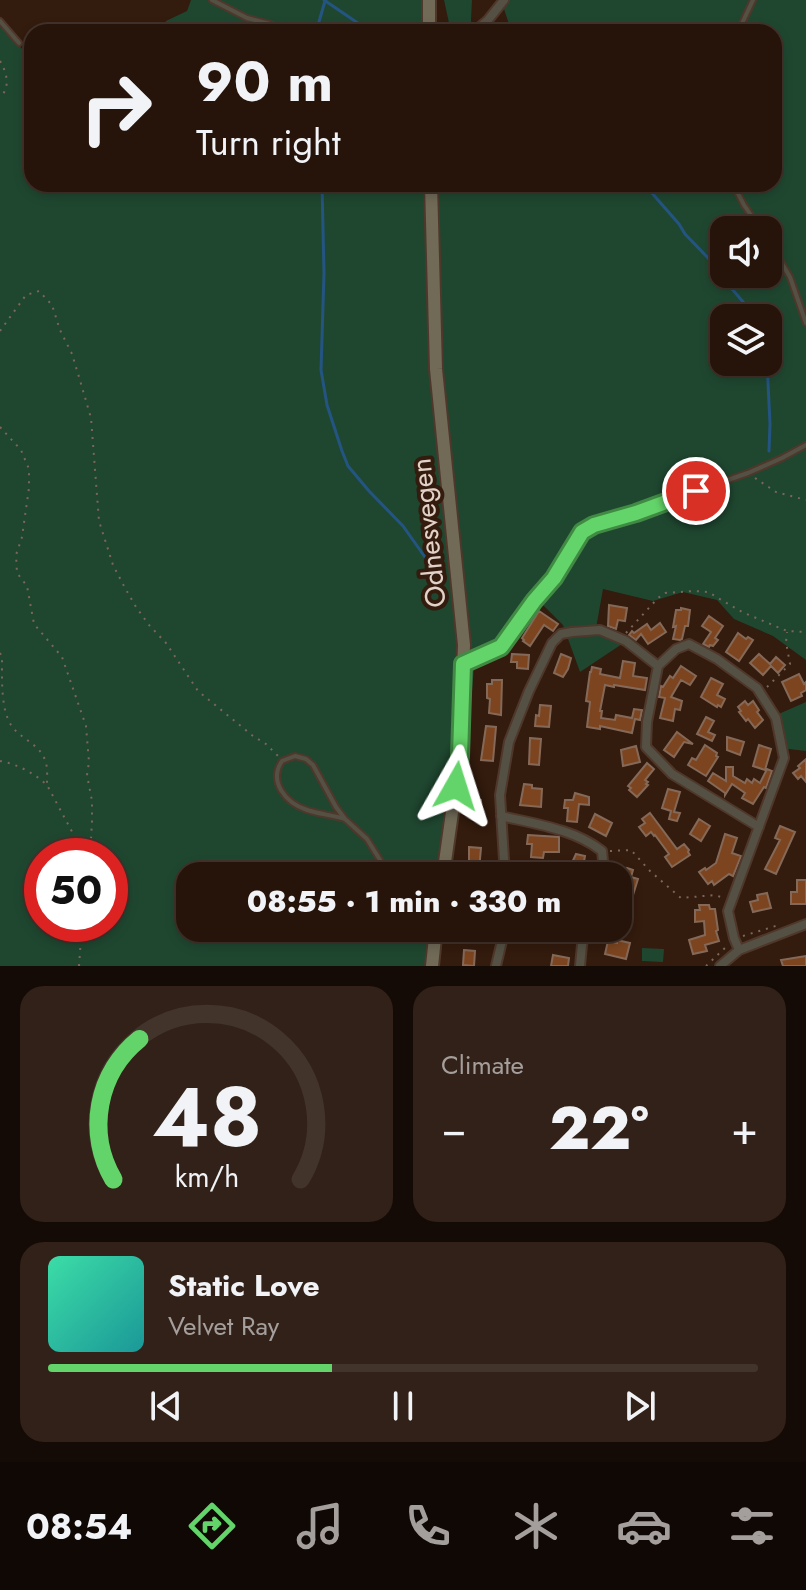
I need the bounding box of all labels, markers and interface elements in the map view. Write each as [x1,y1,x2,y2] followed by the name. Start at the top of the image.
[196,41,333,122] text: 90 m
[64,56,168,160] icon: right
[196,116,341,168] text: Turn right
[710,216,782,376] map controls
[710,216,782,288] button: sound
[710,304,782,376] button: layers
[400,456,457,610] street label: Odnesvegen
[662,457,730,525] pin
[674,469,718,513] icon: arrive
[414,744,498,828] position arrow
[24,838,128,942] speed limit sign: 50
[247,880,561,923] text: 08:55 · 1 min · 330 m
[441,1046,524,1084] text: Climate
[151,1057,262,1177] text: 48
[549,1085,649,1172] text: 22°
[441,1097,467,1161] text: −
[731,1097,758,1161] text: +
[174,1156,239,1198] text: km/h
[168,1264,320,1307] text: Static Love
[168,1307,279,1345] text: Velvet Ray
[144,1384,188,1428] icon: previous
[381,1384,425,1428] icon: pause
[618,1384,662,1428] icon: next
[184,1498,240,1554] icon: directions
[292,1498,348,1554] icon: music
[400,1498,456,1554] icon: phone
[508,1498,564,1554] icon: climate
[616,1498,672,1554] icon: car
[724,1498,780,1554] icon: filters
[26,1500,132,1552] text: 08:54

